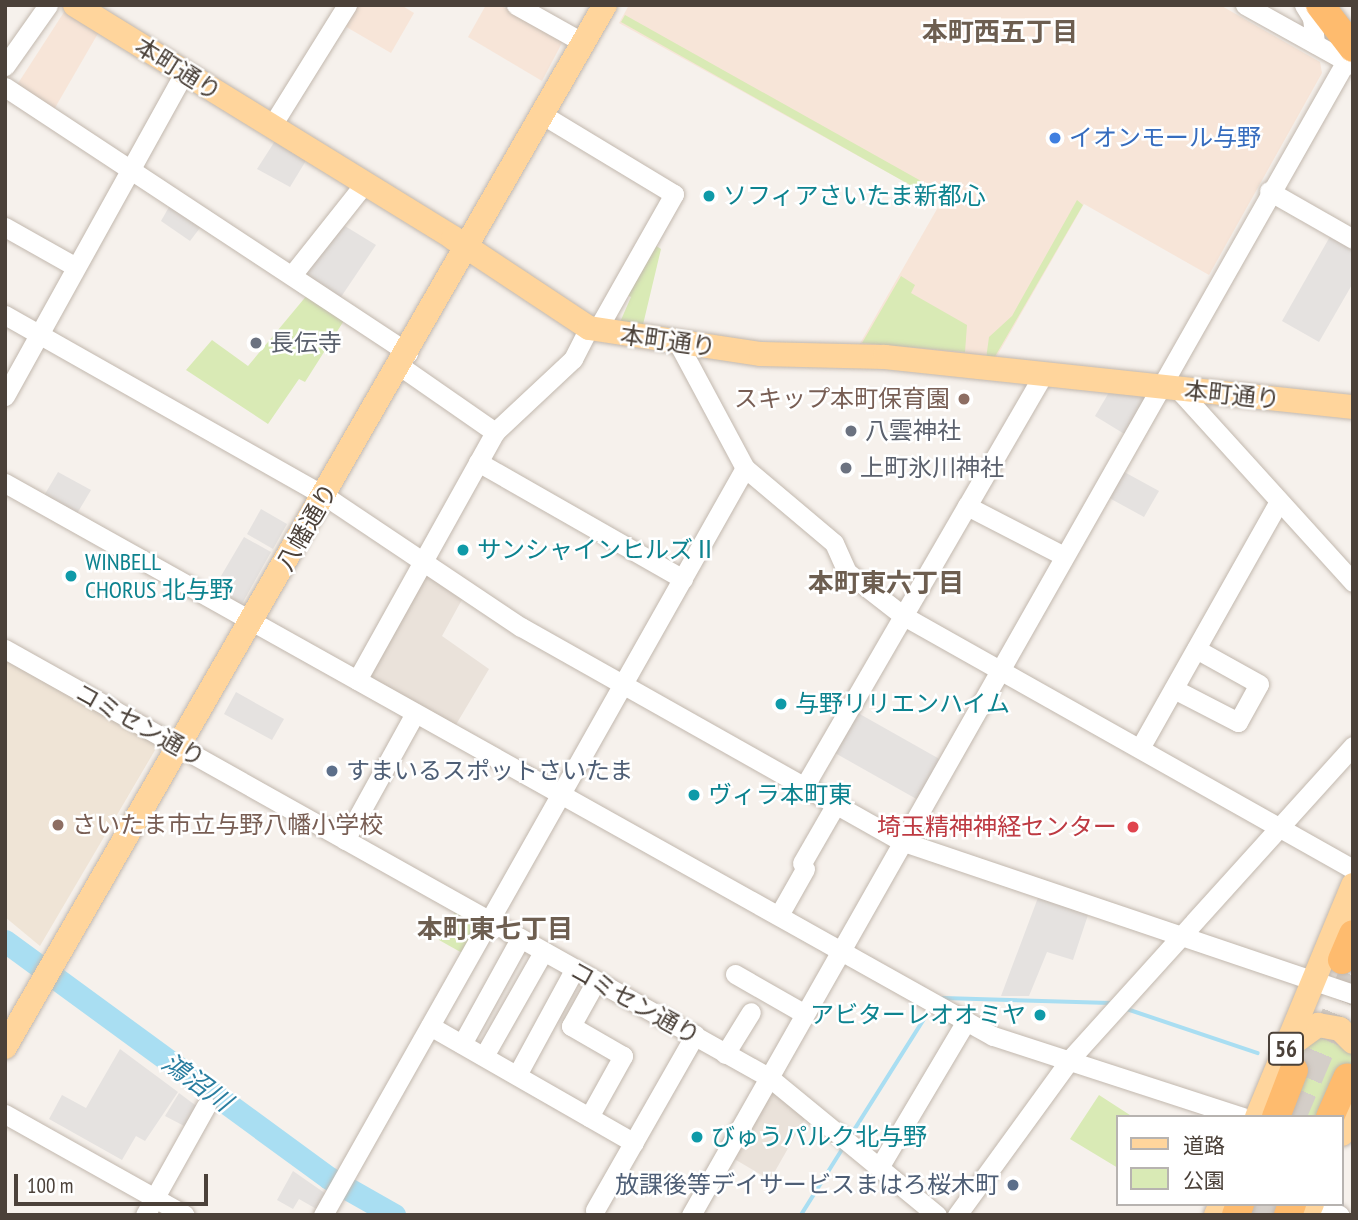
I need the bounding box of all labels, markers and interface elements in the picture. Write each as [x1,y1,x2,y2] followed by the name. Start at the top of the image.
[922,16,1078,48] district label: 本町西五丁目
[130,31,226,107] street label: 本町通り
[1069,124,1261,152] place label: イオンモール与野
[1047,130,1063,146] marker: イオンモール与野
[723,182,987,210] place label: ソフィアさいたま新都心
[701,188,717,204] marker: ソフィアさいたま新都心
[618,320,718,362] street label: 本町通り
[270,329,342,357] place label: 長伝寺
[248,335,264,351] marker: 長伝寺
[1183,376,1281,414] street label: 本町通り
[734,385,950,413] place label: スキップ本町保育園
[956,391,972,407] marker: スキップ本町保育園
[865,417,961,445] place label: 八雲神社
[843,423,859,439] marker: 八雲神社
[860,454,1004,482] place label: 上町氷川神社
[838,460,854,476] marker: 上町氷川神社
[271,478,343,576] street label: 八幡通り
[477,536,717,564] place label: サンシャインヒルズⅡ
[455,542,471,558] marker: サンシャインヒルズⅡ
[85,548,233,604] place label: WINBELL CHORUS 北与野
[808,567,964,599] district label: 本町東六丁目
[63,568,79,584] marker: WINBELL CHORUS 北与野
[70,677,210,773] street label: コミセン通り
[795,690,1011,718] place label: 与野リリエンハイム
[773,696,789,712] marker: 与野リリエンハイム
[346,757,634,785] place label: すまいるスポットさいたま
[324,763,340,779] marker: すまいるスポットさいたま
[708,781,852,809] place label: ヴィラ本町東
[686,787,702,803] marker: ヴィラ本町東
[72,811,384,839] place label: さいたま市立与野八幡小学校
[877,813,1117,841] place label: 埼玉精神神経センター
[50,817,66,833] marker: さいたま市立与野八幡小学校
[1123,817,1143,837] marker: 埼玉精神神経センター
[417,913,573,945] district label: 本町東七丁目
[565,955,705,1051] street label: コミセン通り
[810,1001,1026,1029] place label: アビターレオオミヤ
[1032,1007,1048,1023] marker: アビターレオオミヤ
[1267,1030,1305,1068] road number: 56
[156,1046,238,1118] water label: 鴻沼川
[1116,1115,1344,1206] legend
[711,1123,927,1151] place label: びゅうパルク北与野
[689,1129,705,1145] marker: びゅうパルク北与野
[1183,1132,1225,1159] text: 道路
[18,1160,212,1204] scale bar
[1183,1167,1225,1194] text: 公園
[615,1171,999,1199] place label: 放課後等デイサービスまはろ桜木町
[27,1172,73,1199] text: 100 m
[1005,1177,1021,1193] marker: 放課後等デイサービスまはろ桜木町

